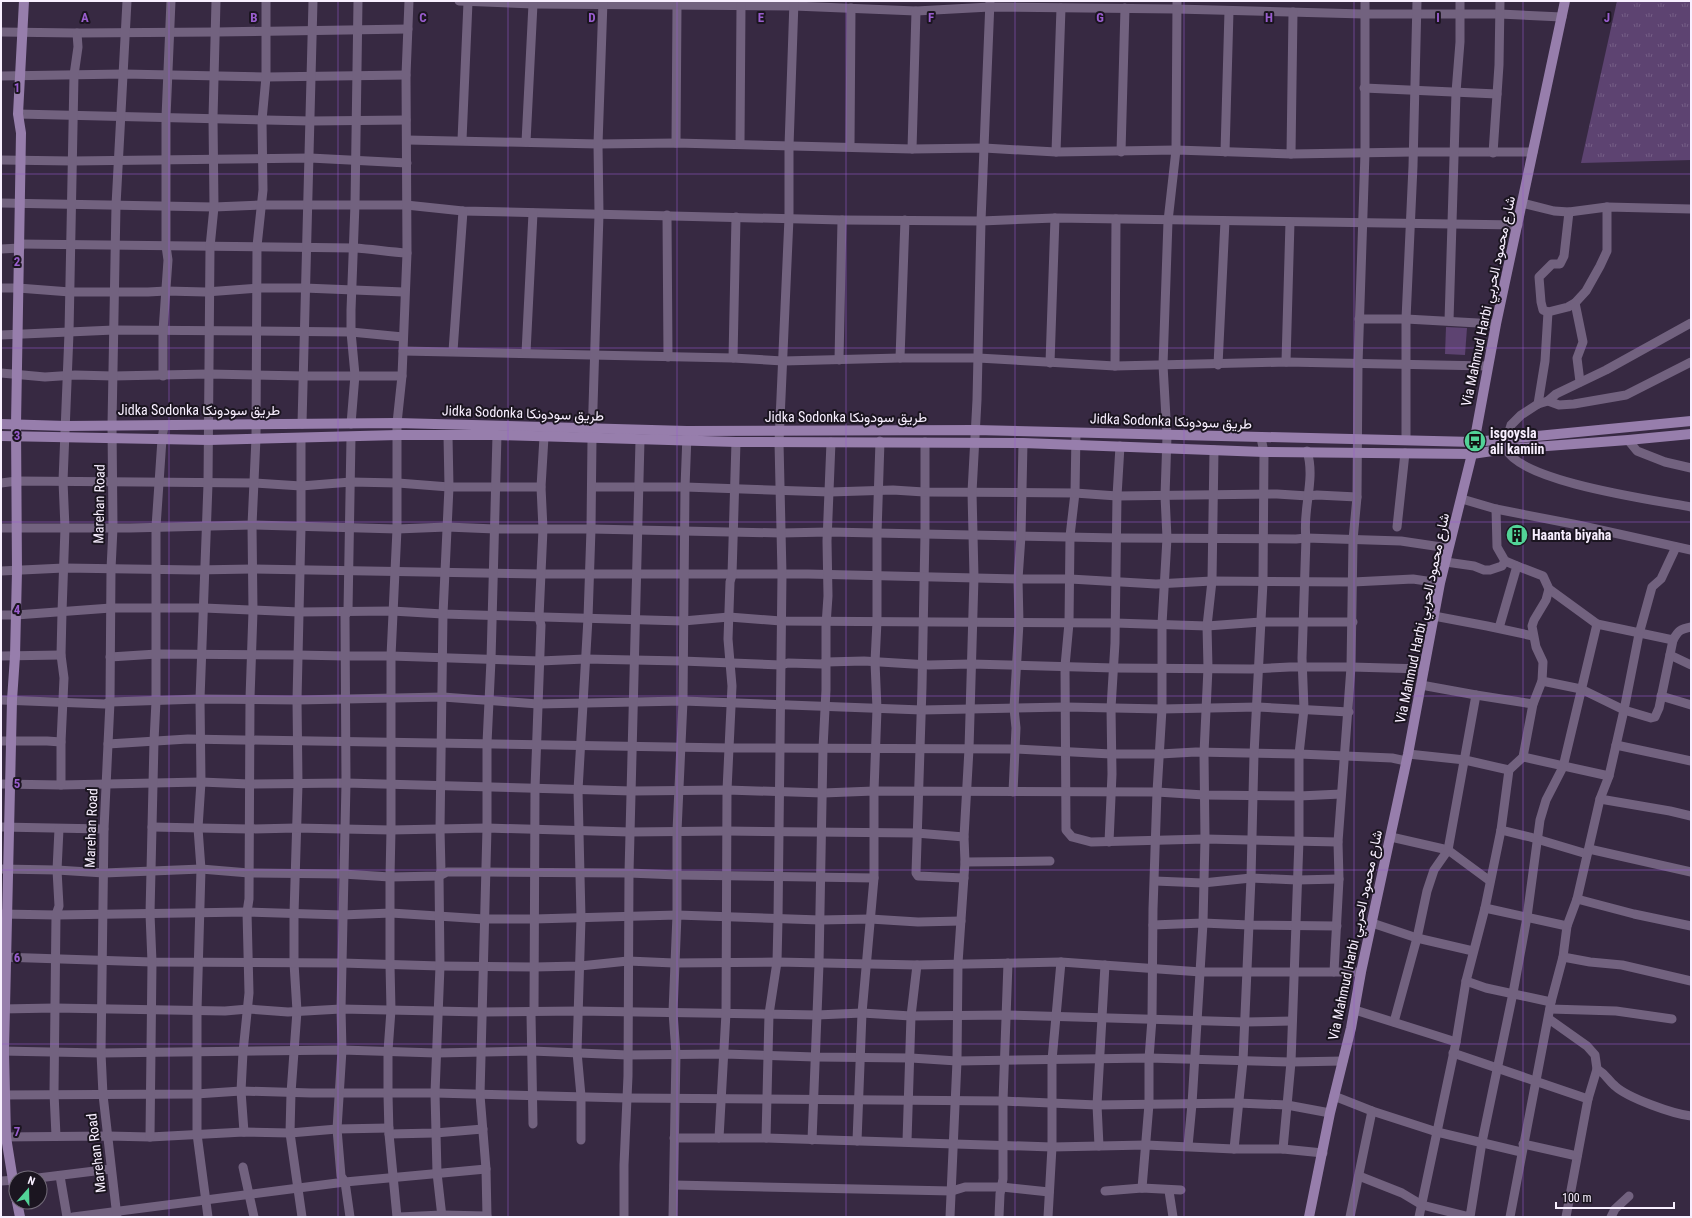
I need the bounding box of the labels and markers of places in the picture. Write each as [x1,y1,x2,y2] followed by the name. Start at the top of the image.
[1490,425,1545,457] place label: isgoysla ali kamiin
[1462,428,1488,454] bus stop icon: isgoysla ali kamiin
[1504,522,1530,548] building icon: Haanta biyaha
[1532,527,1612,543] place label: Haanta biyaha

